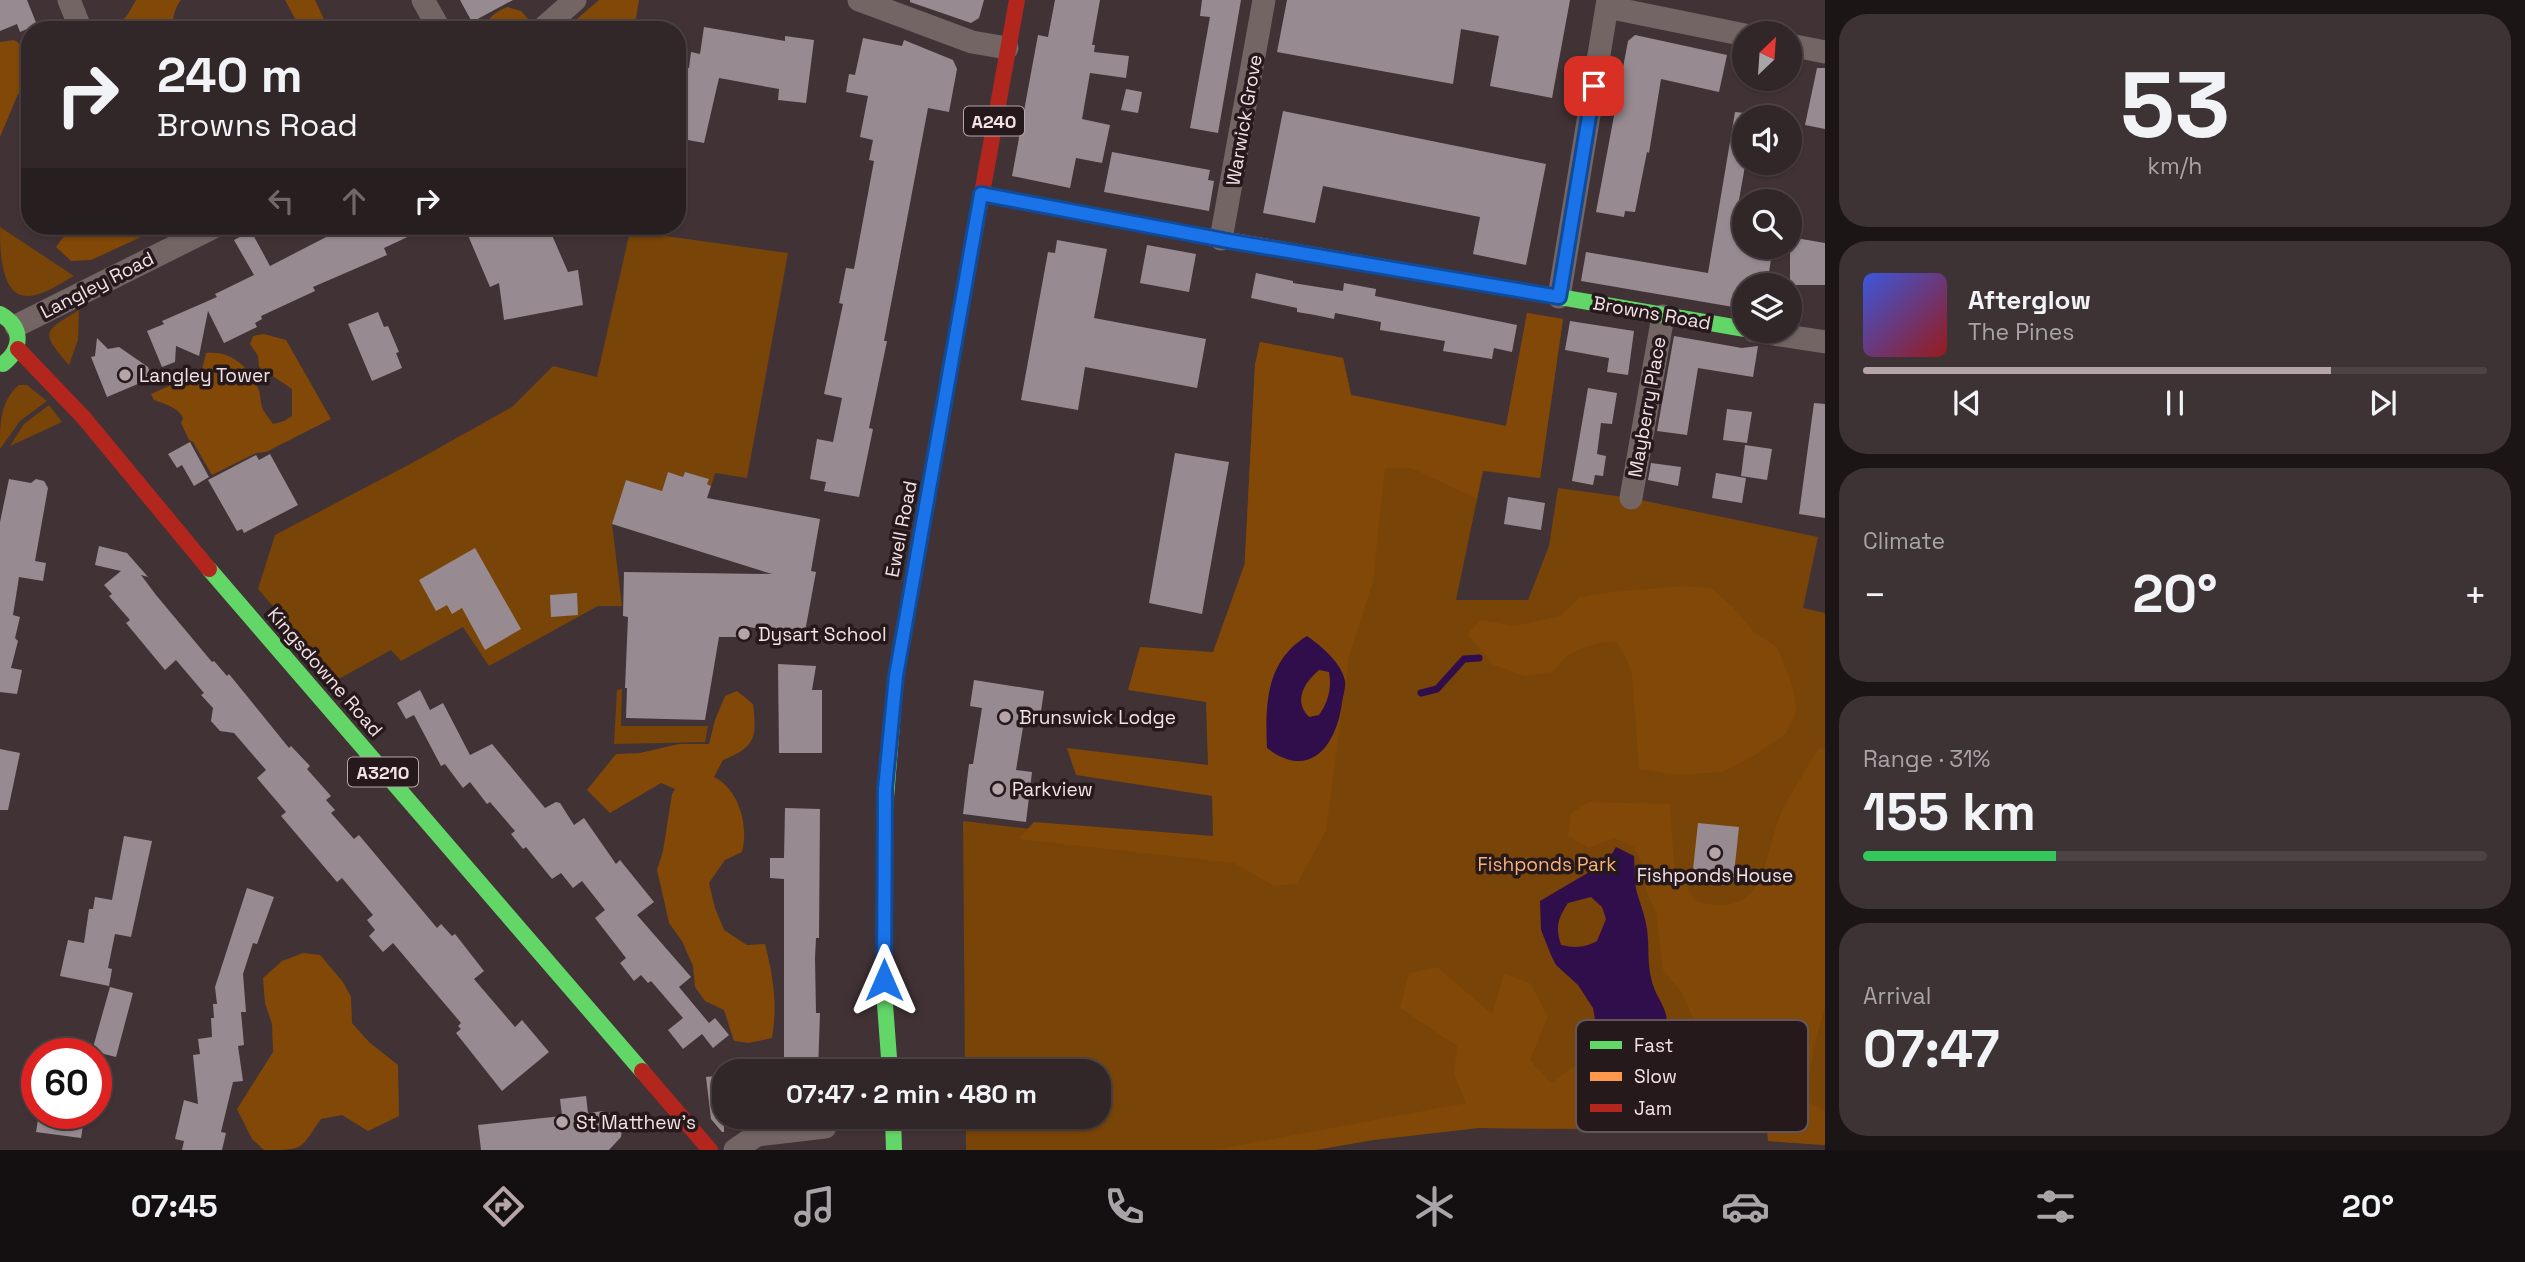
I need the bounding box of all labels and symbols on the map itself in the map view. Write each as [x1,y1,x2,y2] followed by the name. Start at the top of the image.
[1732,21,1802,91] north arrow
[1220,52,1268,188] street label: Warwick Grove
[1564,56,1624,116] pin
[964,106,1024,136] road number: A240
[36,246,158,324] street label: Langley Road
[1591,290,1713,336] street label: Browns Road
[1622,335,1672,479] street label: Mayberry Place
[139,363,270,388] place label: Langley Tower
[117,367,133,383] marker: Langley Tower
[879,479,923,579] street label: Ewell Road
[262,602,388,742] street label: Kingsdowne Road
[758,622,887,647] place label: Dysart School
[736,626,752,642] marker: Dysart School
[1019,705,1176,730] place label: Brunswick Lodge
[997,709,1013,725] marker: Brunswick Lodge
[348,758,418,786] road number: A3210
[1012,777,1093,802] place label: Parkview
[990,781,1006,797] marker: Parkview
[1707,845,1723,861] marker: Fishponds House
[1478,852,1616,877] park label: Fishponds Park
[1637,863,1793,888] place label: Fishponds House
[847,943,921,1017] position arrow
[1576,1020,1808,1132] legend
[1634,1033,1674,1058] text: Fast
[21,1038,112,1129] speed limit sign: 60
[1634,1064,1677,1089] text: Slow
[1634,1096,1672,1121] text: Jam
[576,1110,696,1135] place label: St Matthew's
[554,1114,570,1130] marker: St Matthew's

